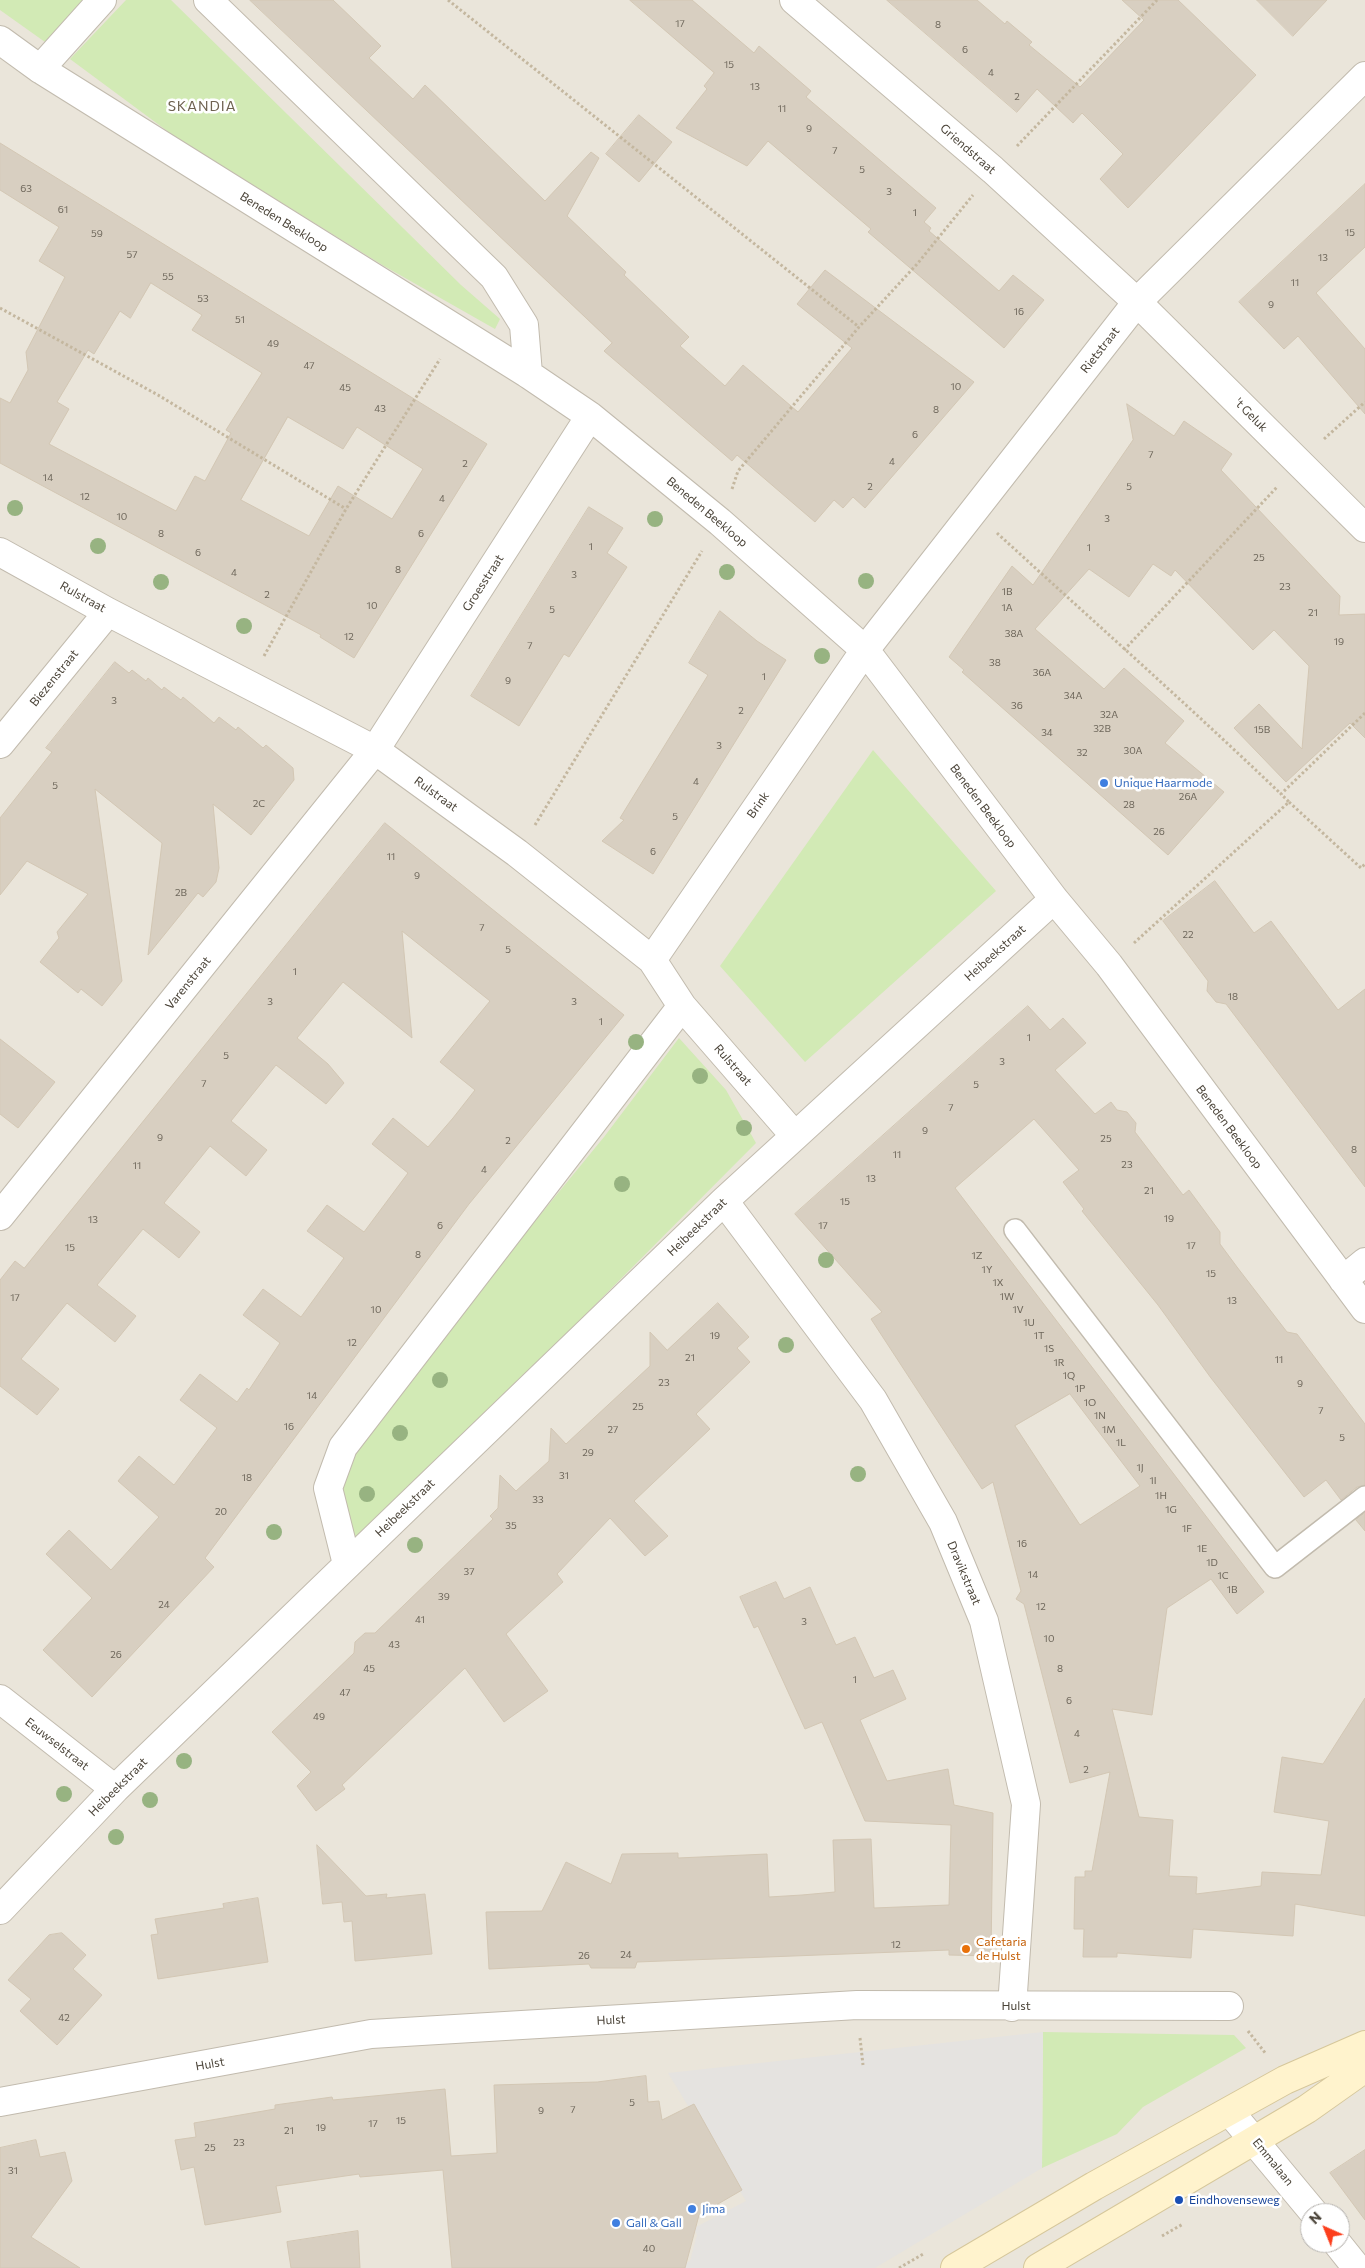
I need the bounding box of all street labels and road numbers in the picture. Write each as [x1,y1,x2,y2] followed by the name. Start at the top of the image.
[937,121,999,177] street label: Griendstraat
[237,189,331,255] street label: Beneden Beekloop
[1077,324,1123,376] street label: Rietstraat
[1231,395,1271,435] street label: 't Geluk
[664,474,750,550] street label: Beneden Beekloop
[459,552,507,614] street label: Groesstraat
[58,579,108,615] street label: Rulstraat
[27,647,81,709] street label: Biezenstraat
[947,761,1019,851] street label: Beneden Beekloop
[411,773,461,815] street label: Rulstraat
[744,789,772,821] street label: Brink
[962,922,1028,984] street label: Heibeekstraat
[162,954,214,1012] street label: Varenstraat
[711,1041,755,1089] street label: Rulstraat
[1193,1082,1265,1172] street label: Beneden Beekloop
[664,1195,730,1259] street label: Heibeekstraat
[372,1476,438,1540] street label: Heibeekstraat
[944,1539,984,1607] street label: Dravikstraat
[22,1715,92,1773] street label: Eeuwselstraat
[86,1755,150,1819] street label: Heibeekstraat
[1001,1999,1031,2013] street label: Hulst
[596,2012,626,2028] street label: Hulst
[194,2054,226,2074] street label: Hulst
[1250,2135,1296,2189] street label: Emmalaan

